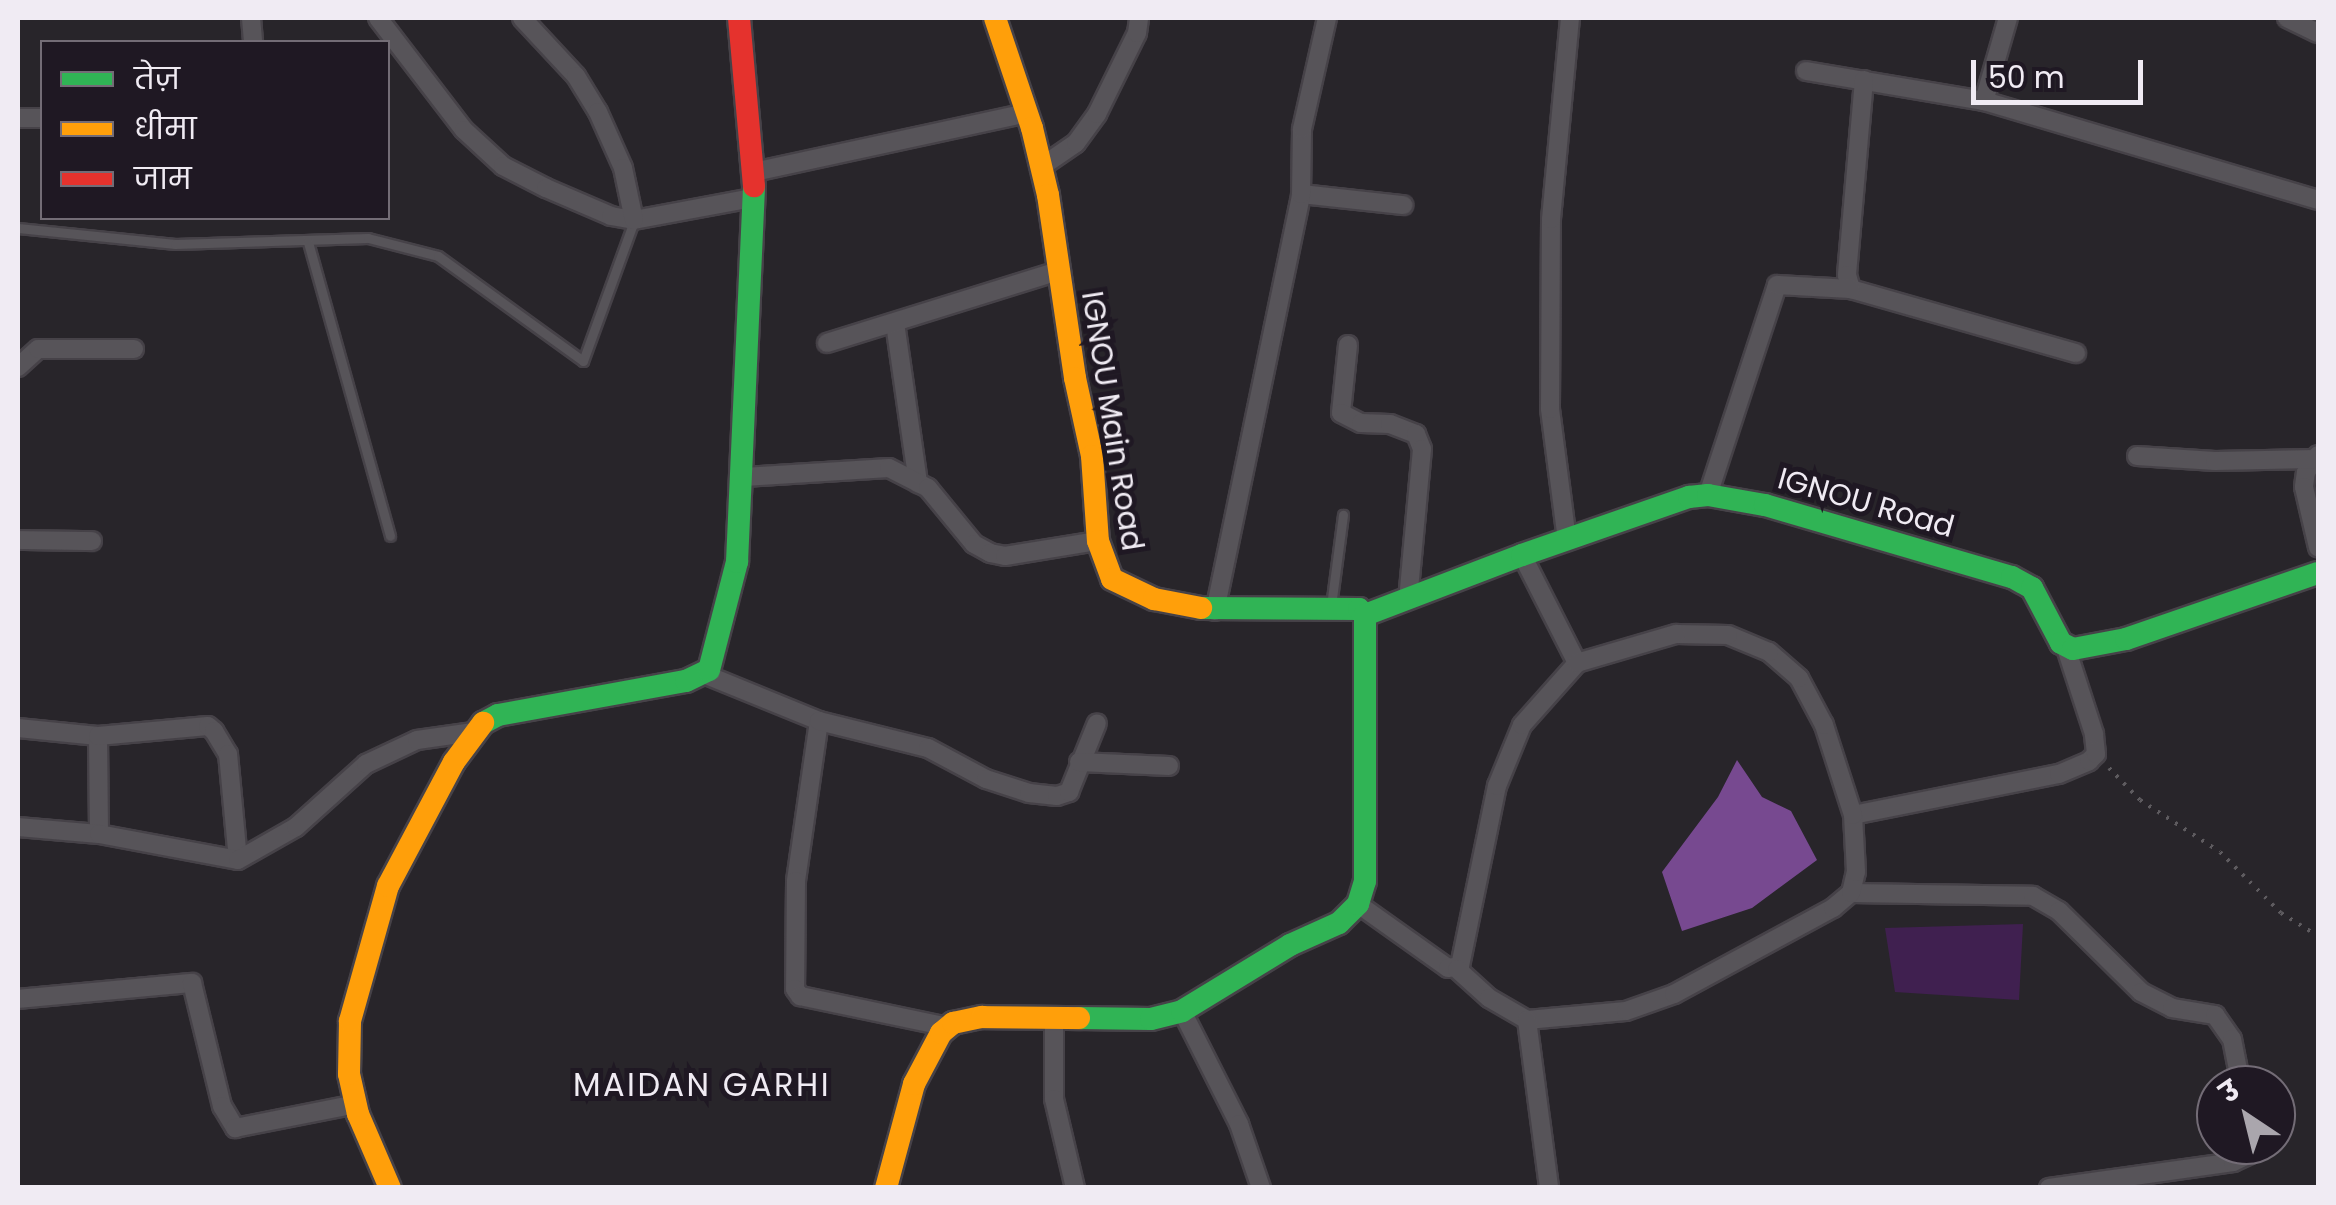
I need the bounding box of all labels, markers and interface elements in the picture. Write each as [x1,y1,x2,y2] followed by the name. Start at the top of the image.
[40,40,390,220] legend
[1976,40,2148,102] scale bar
[1988,56,2065,99] text: 50 m
[134,57,180,100] text: तेज़
[134,107,197,150] text: धीमा
[134,157,192,200] text: जाम
[1074,289,1150,553] street label: IGNOU Main Road
[1774,461,1958,545] street label: IGNOU Road
[2196,1065,2296,1165] north arrow
[573,1066,831,1104] district label: MAIDAN GARHI
[2212,1071,2247,1112] text: उ

